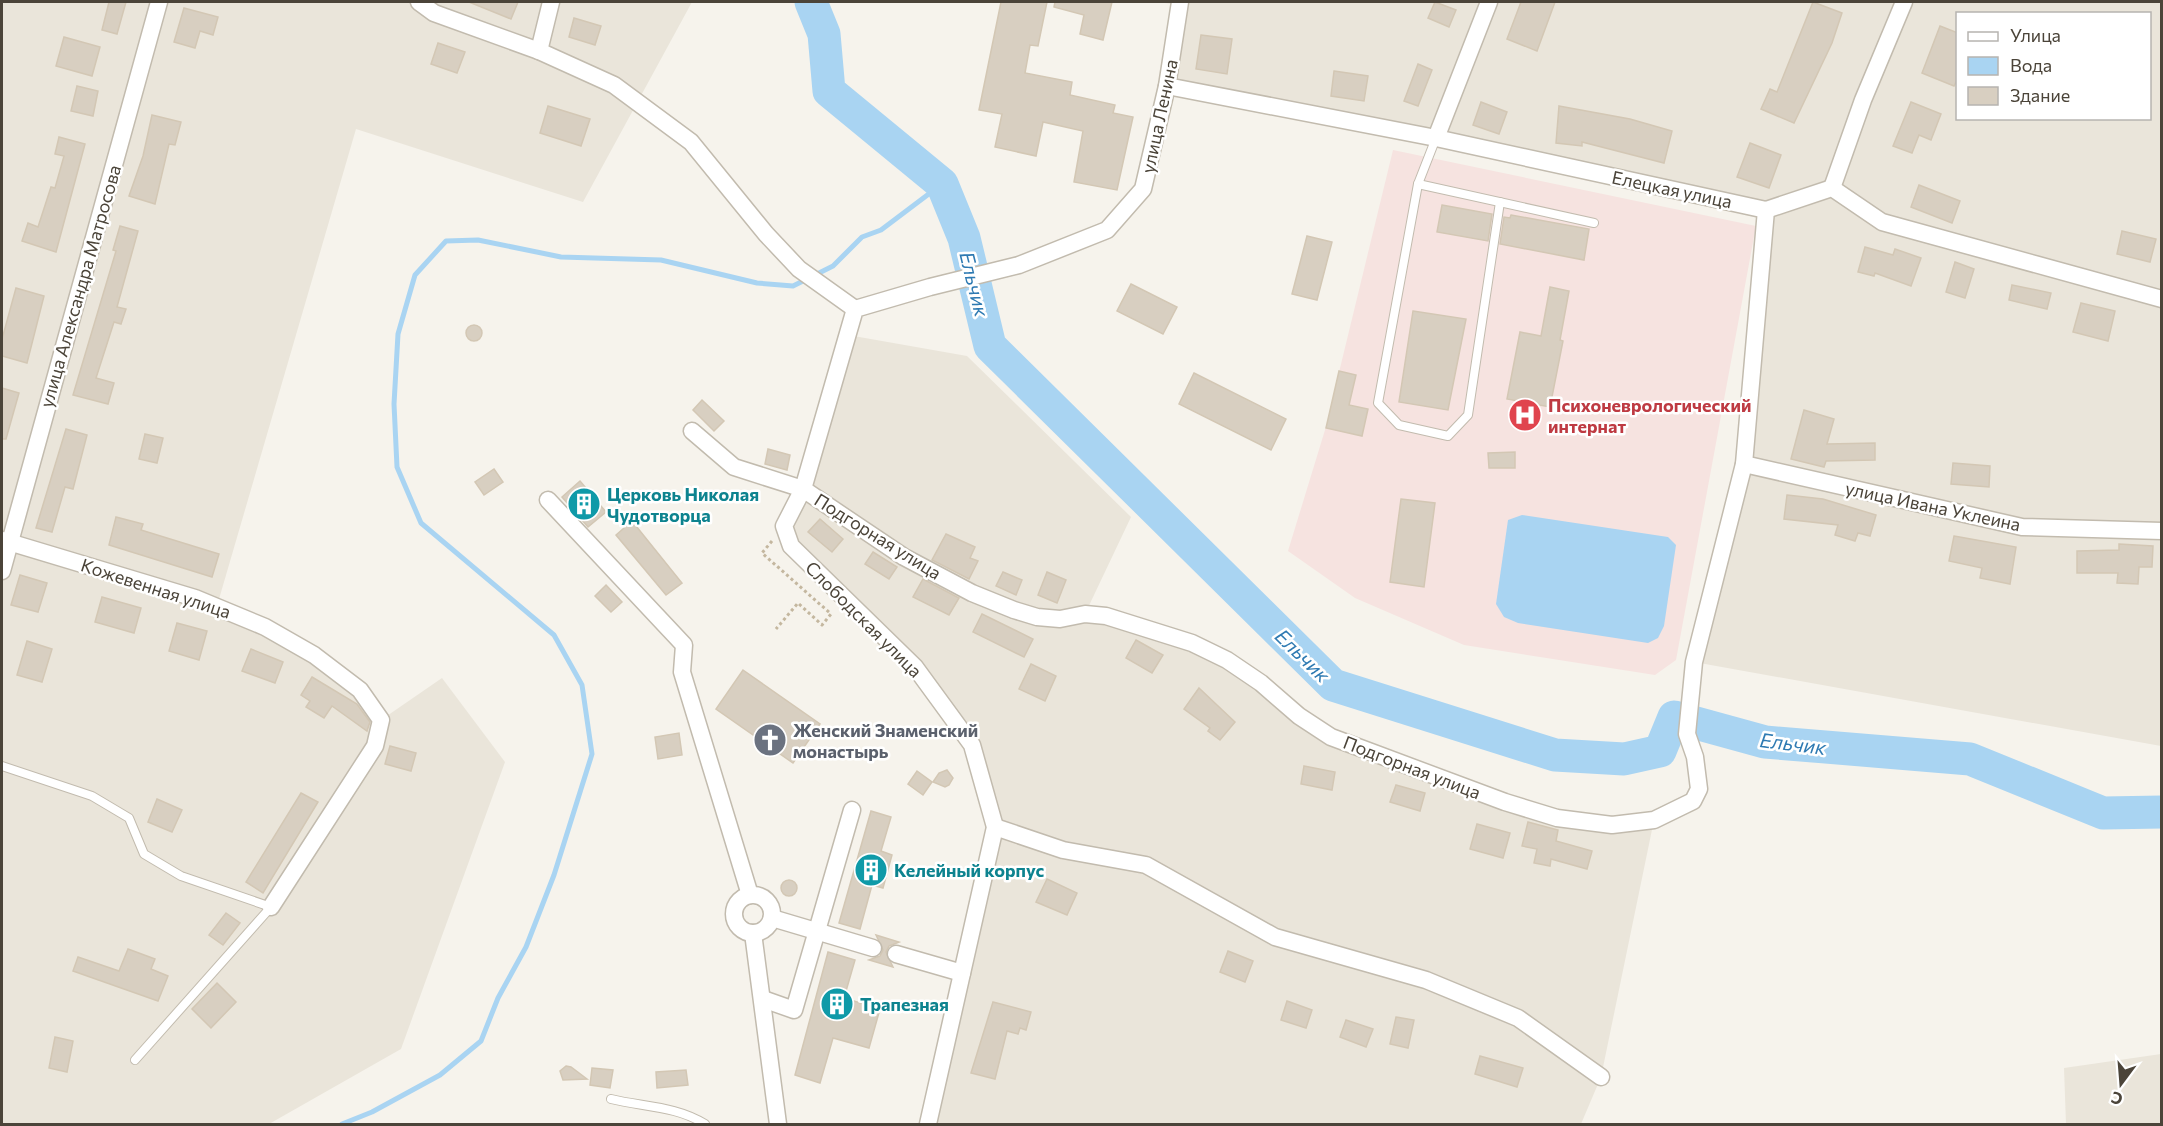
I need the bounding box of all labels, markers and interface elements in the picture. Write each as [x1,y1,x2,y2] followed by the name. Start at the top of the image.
[1956,12,2151,120] legend
[2010,24,2061,46] text: Улица
[2010,54,2052,76] text: Вода
[1136,57,1182,175] street label: улица Ленина
[2010,84,2070,106] text: Здание
[35,162,125,410] street label: улица Александра Матросова
[1610,166,1734,212] street label: Елецкая улица
[955,249,995,320] water label: Ельчик
[1548,394,1752,437] place label: Психоневрологический интернат
[1507,397,1543,433] hospital icon: Психоневрологический интернат
[1843,477,2023,535] street label: улица Ивана Уклеина
[607,483,759,526] place label: Церковь Николая Чудотворца
[566,486,602,522] building icon: Церковь Николая Чудотворца
[811,488,945,584] street label: Подгорная улица
[78,553,234,623] street label: Кожевенная улица
[801,556,927,682] street label: Слободская улица
[1271,623,1336,688] water label: Ельчик
[793,719,978,762] place label: Женский Знаменский монастырь
[752,722,788,758] church icon: Женский Знаменский монастырь
[1759,727,1829,759] water label: Ельчик
[1340,731,1484,803] street label: Подгорная улица
[853,852,889,888] building icon: Келейный корпус
[894,859,1044,881] place label: Келейный корпус
[819,986,855,1022] building icon: Трапезная
[860,993,949,1015] place label: Трапезная
[2091,1054,2151,1114] north arrow
[2109,1088,2125,1110] text: С

